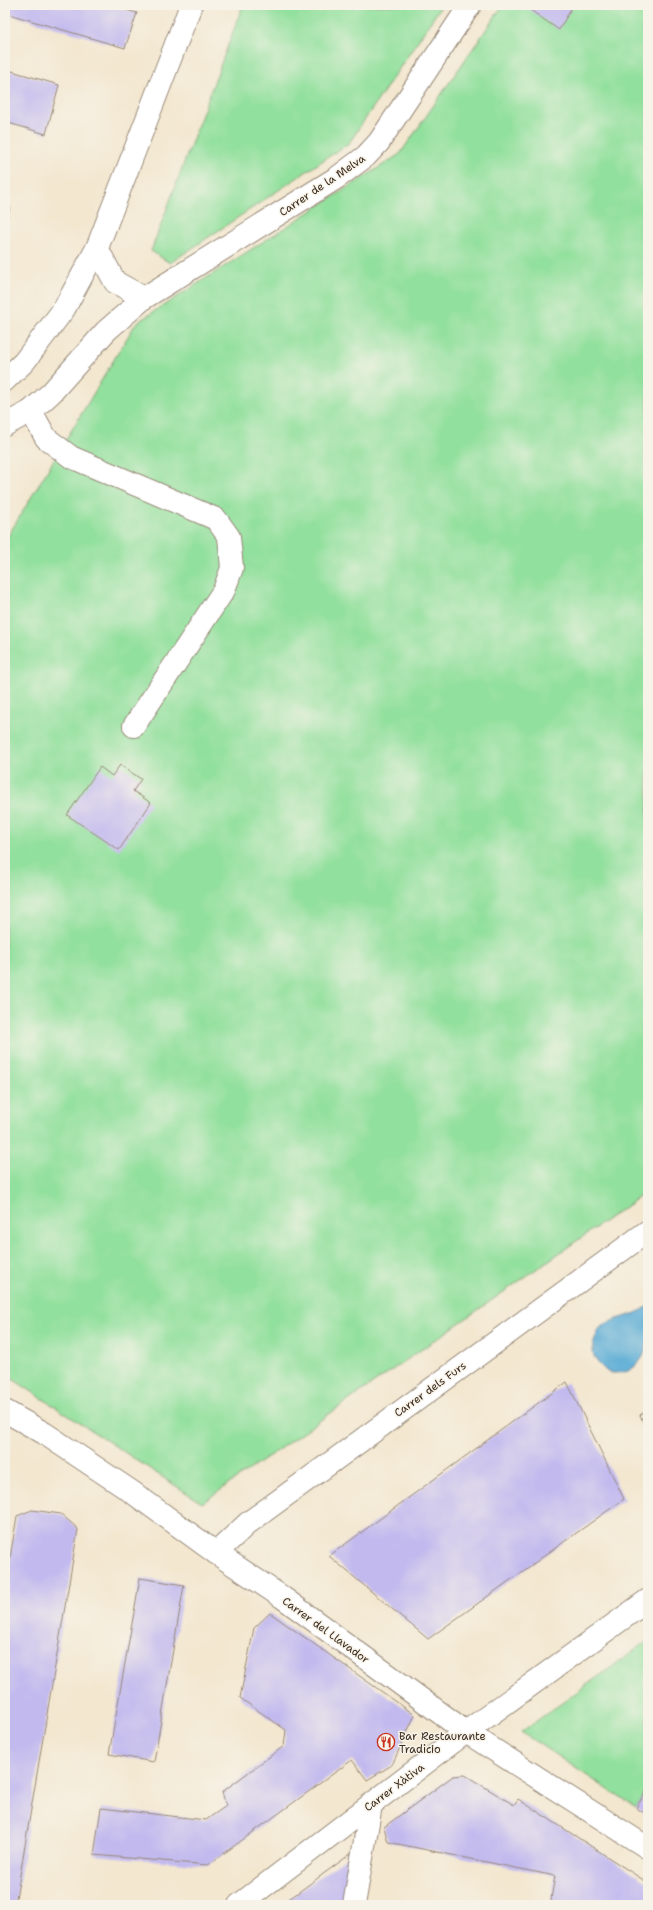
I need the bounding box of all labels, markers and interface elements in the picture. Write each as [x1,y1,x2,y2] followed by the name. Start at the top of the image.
[276,151,368,220] street label: Carrer de la Melva
[391,1358,469,1421] street label: Carrer dels Furs
[279,1594,372,1667] street label: Carrer del Llavador
[399,1729,486,1757] place label: Bar Restaurante Tradicio
[376,1732,396,1752] restaurant icon: Bar Restaurante Tradicio
[361,1760,427,1815] street label: Carrer Xàtiva

